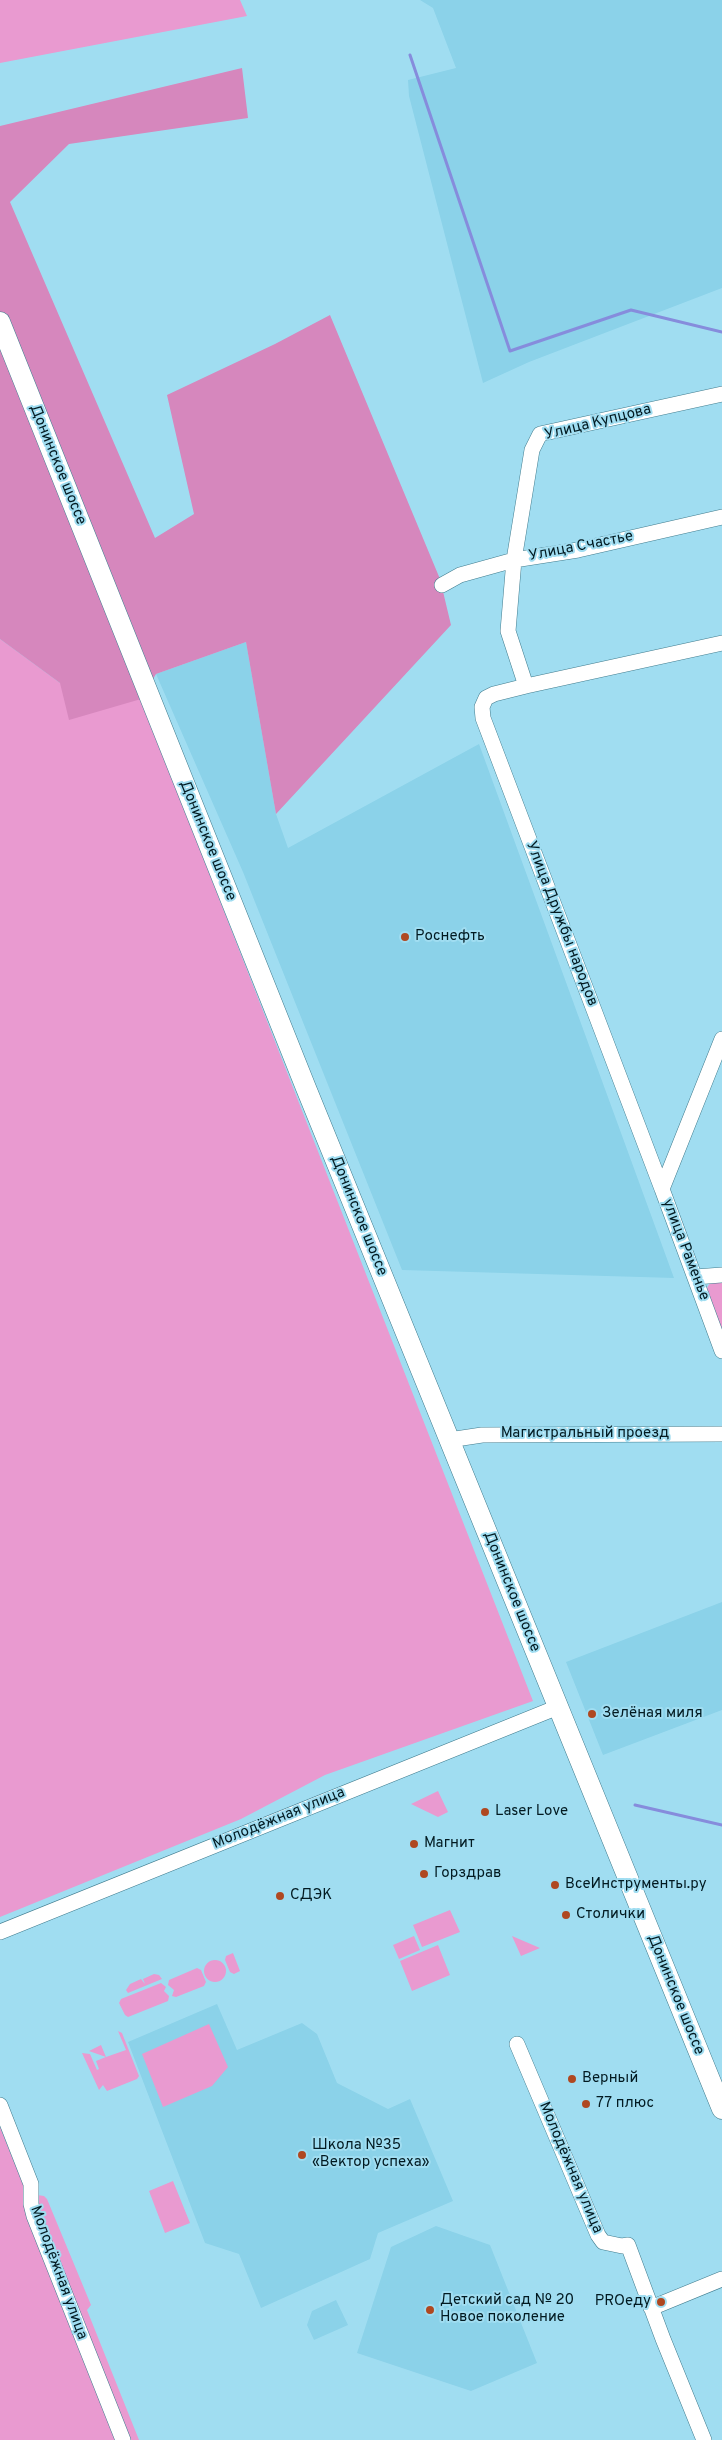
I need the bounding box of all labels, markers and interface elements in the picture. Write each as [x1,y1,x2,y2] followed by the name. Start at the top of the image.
[543,401,653,445] street label: Улица Купцова
[25,402,89,528] street label: Донинское шоссе
[527,528,635,566] street label: Улица Счастье
[175,778,239,904] street label: Донинское шоссе
[521,839,601,1009] street label: Улица Дружбы народов
[415,928,485,946] place label: Роснефть
[399,931,411,943] marker: Роснефть
[326,1153,390,1279] street label: Донинское шоссе
[657,1197,713,1303] street label: улица Раменье
[501,1425,669,1443] street label: Магистральный проезд
[479,1529,543,1655] street label: Донинское шоссе
[602,1705,703,1723] place label: Зелёная миля
[586,1708,598,1720] marker: Зелёная миля
[210,1784,348,1854] street label: Молодёжная улица
[495,1803,568,1821] place label: Laser Love
[479,1806,491,1818] marker: Laser Love
[424,1835,475,1853] place label: Магнит
[408,1838,420,1850] marker: Магнит
[434,1865,501,1883] place label: Горздрав
[418,1868,430,1880] marker: Горздрав
[565,1876,707,1894] place label: ВсеИнструменты.ру
[549,1879,561,1891] marker: ВсеИнструменты.ру
[290,1887,332,1905] place label: СДЭК
[274,1890,286,1902] marker: СДЭК
[576,1906,645,1924] place label: Столички
[560,1909,572,1921] marker: Столички
[643,1932,707,2058] street label: Донинское шоссе
[582,2070,638,2088] place label: Верный
[566,2073,578,2085] marker: Верный
[596,2095,654,2113] place label: 77 плюс
[580,2098,592,2110] marker: 77 плюс
[534,2100,606,2236] street label: Молодёжная улица
[312,2137,429,2172] place label: Школа №35 «Вектор успеха»
[296,2149,308,2161] marker: Школа №35 «Вектор успеха»
[25,2204,91,2342] street label: Молодёжная улица
[440,2292,574,2327] place label: Детский сад № 20 Новое поколение
[595,2293,651,2311] place label: PROеду
[655,2296,667,2308] marker: PROеду
[424,2304,436,2316] marker: Детский сад № 20 Новое поколение

